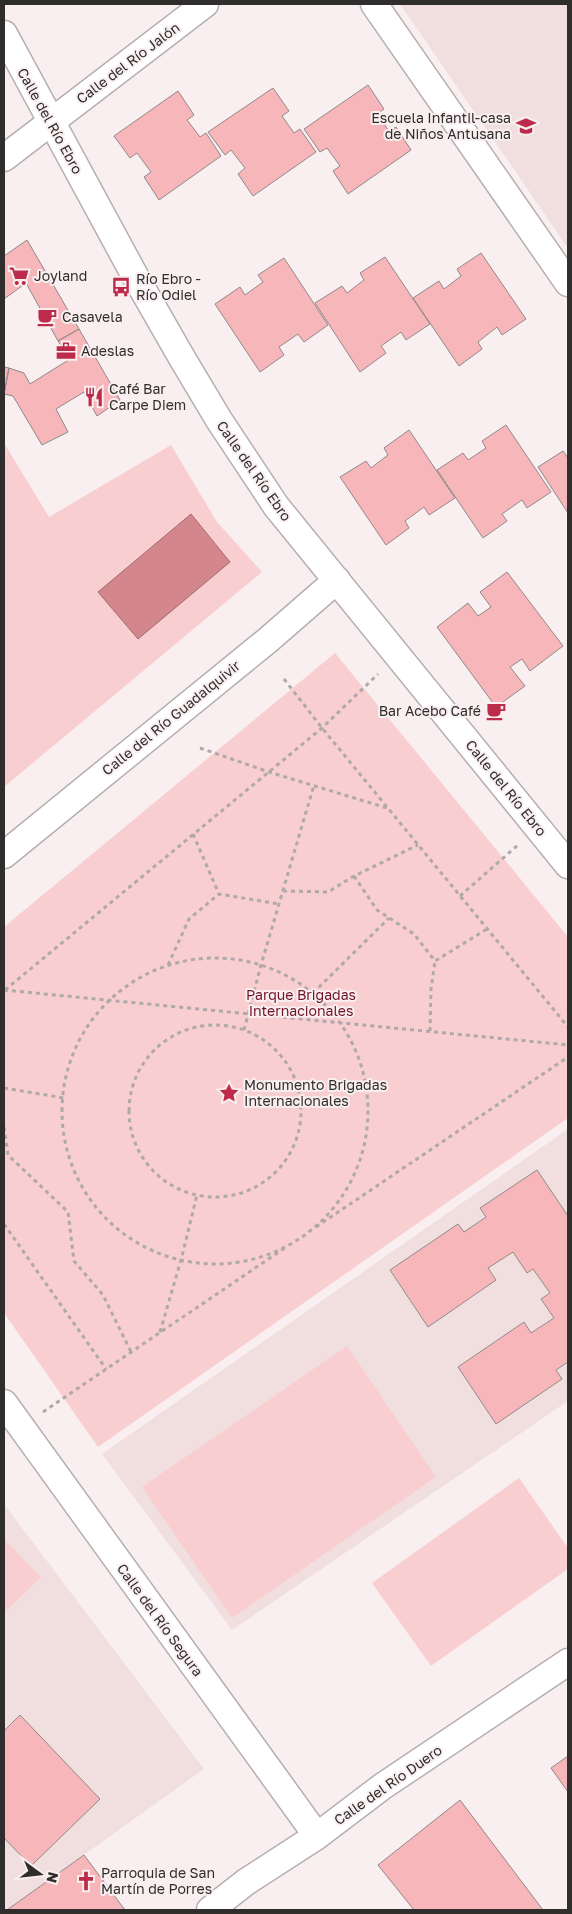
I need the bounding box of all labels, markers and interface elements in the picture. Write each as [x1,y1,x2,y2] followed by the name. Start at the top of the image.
[73,18,183,107] street label: Calle del Río Jalón
[14,65,87,177] street label: Calle del Río Ebro
[371,109,511,142] place label: Escuela Infantil-casa de Niños Antusana
[515,115,537,137] school or university icon: Escuela Infantil-casa de Niños Antusana
[8,265,30,287] supermarket icon: Joyland
[34,267,87,284] place label: Joyland
[136,270,201,303] place label: Río Ebro - Río Odiel
[110,276,132,298] bus stop icon: Río Ebro - Río Odiel
[36,306,58,328] cafe icon: Casavela
[62,308,123,325] place label: Casavela
[55,340,77,362] office icon: Adeslas
[81,342,134,359] place label: Adeslas
[109,380,186,413] place label: Café Bar Carpe Diem
[83,386,105,408] restaurant icon: Café Bar Carpe Diem
[213,417,295,524] street label: Calle del Río Ebro
[98,656,244,779] street label: Calle del Río Guadalquivir
[485,700,507,722] cafe icon: Bar Acebo Café
[379,702,481,719] place label: Bar Acebo Café
[462,736,550,839] street label: Calle del Río Ebro
[246,986,356,1019] park label: Parque Brigadas Internacionales
[244,1076,387,1109] place label: Monumento Brigadas Internacionales
[218,1082,240,1104] place icon: Monumento Brigadas Internacionales
[114,1560,207,1679] street label: Calle del Río Segura
[330,1741,445,1828] street label: Calle del Río Duero
[15,1849,65,1899] north arrow
[101,1864,215,1897] place label: Parroquia de San Martín de Porres
[43,1870,63,1885] text: N
[75,1870,97,1892] church icon: Parroquia de San Martín de Porres

